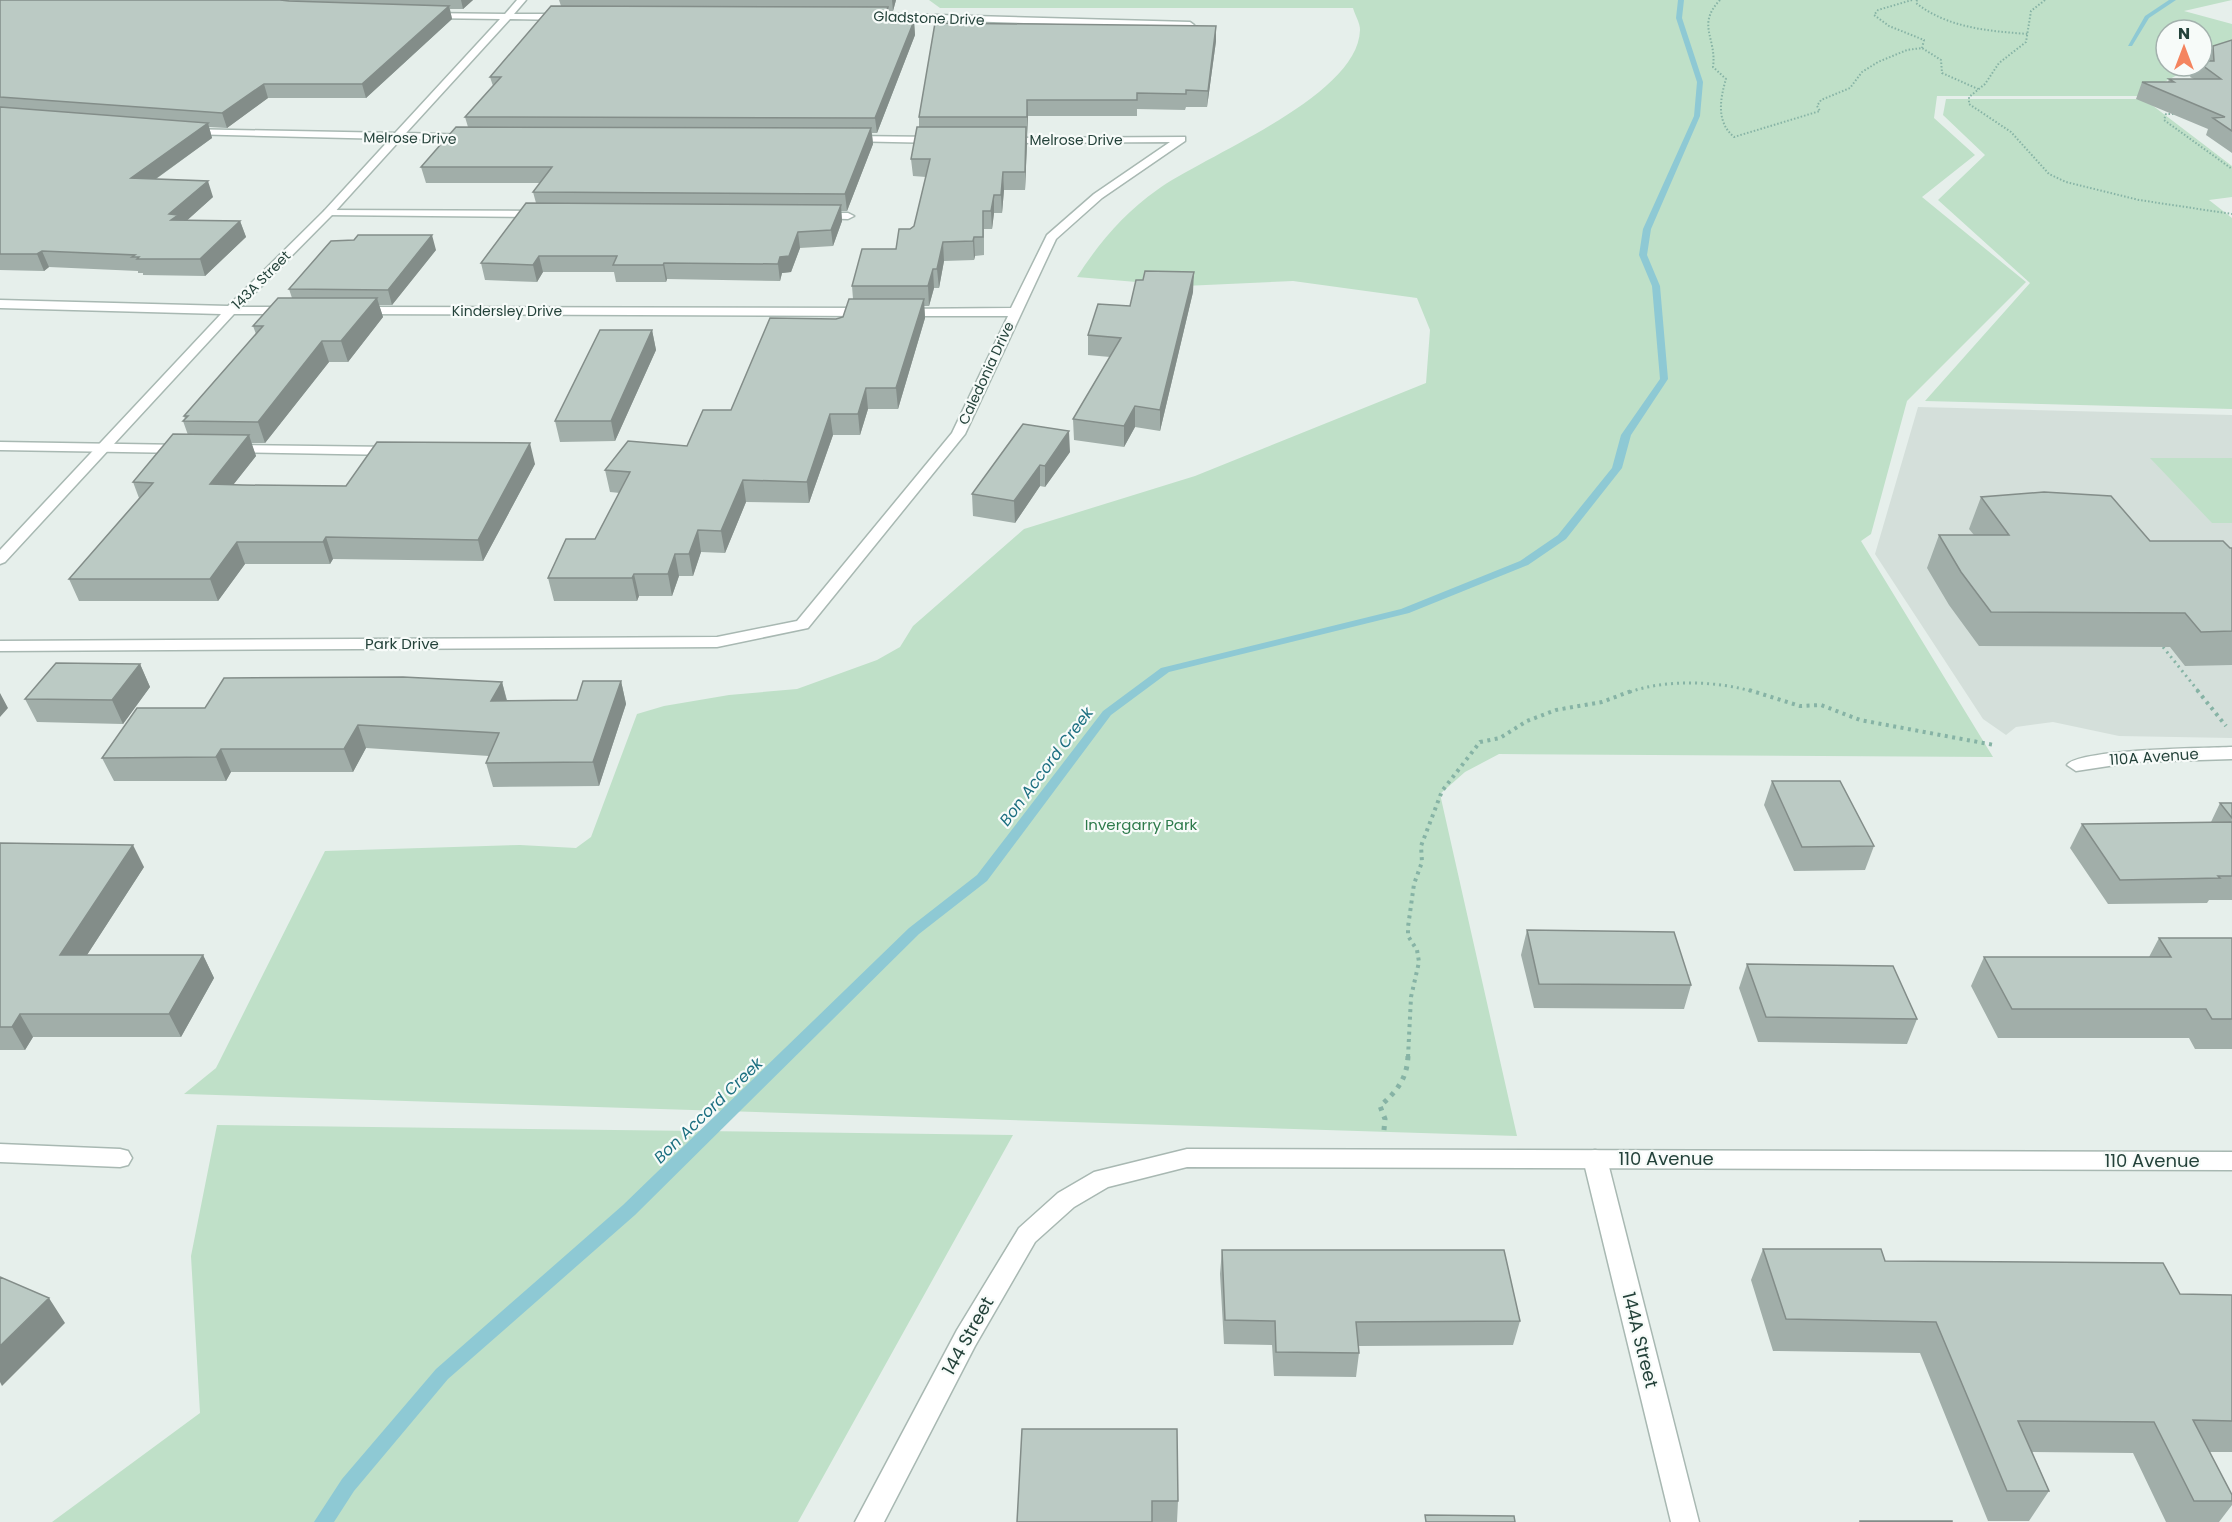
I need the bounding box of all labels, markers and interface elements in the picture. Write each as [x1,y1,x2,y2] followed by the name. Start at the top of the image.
[873,6,985,30] street label: Gladstone Drive
[2154,18,2214,78] north arrow
[2178,22,2190,45] text: N
[363,127,457,149] street label: Melrose Drive
[1029,130,1123,150] street label: Melrose Drive
[227,246,295,314] street label: 143A Street
[452,301,562,321] street label: Kindersley Drive
[953,318,1019,428] street label: Caledonia Drive
[365,633,439,654] street label: Park Drive
[994,701,1099,831] water label: Bon Accord Creek
[2109,743,2199,770] street label: 110A Avenue
[1085,814,1198,835] park label: Invergarry Park
[649,1052,768,1168] water label: Bon Accord Creek
[1618,1146,1714,1171] street label: 110 Avenue
[2104,1148,2200,1173] street label: 110 Avenue
[1616,1289,1664,1390] street label: 144A Street
[936,1292,999,1379] street label: 144 Street

